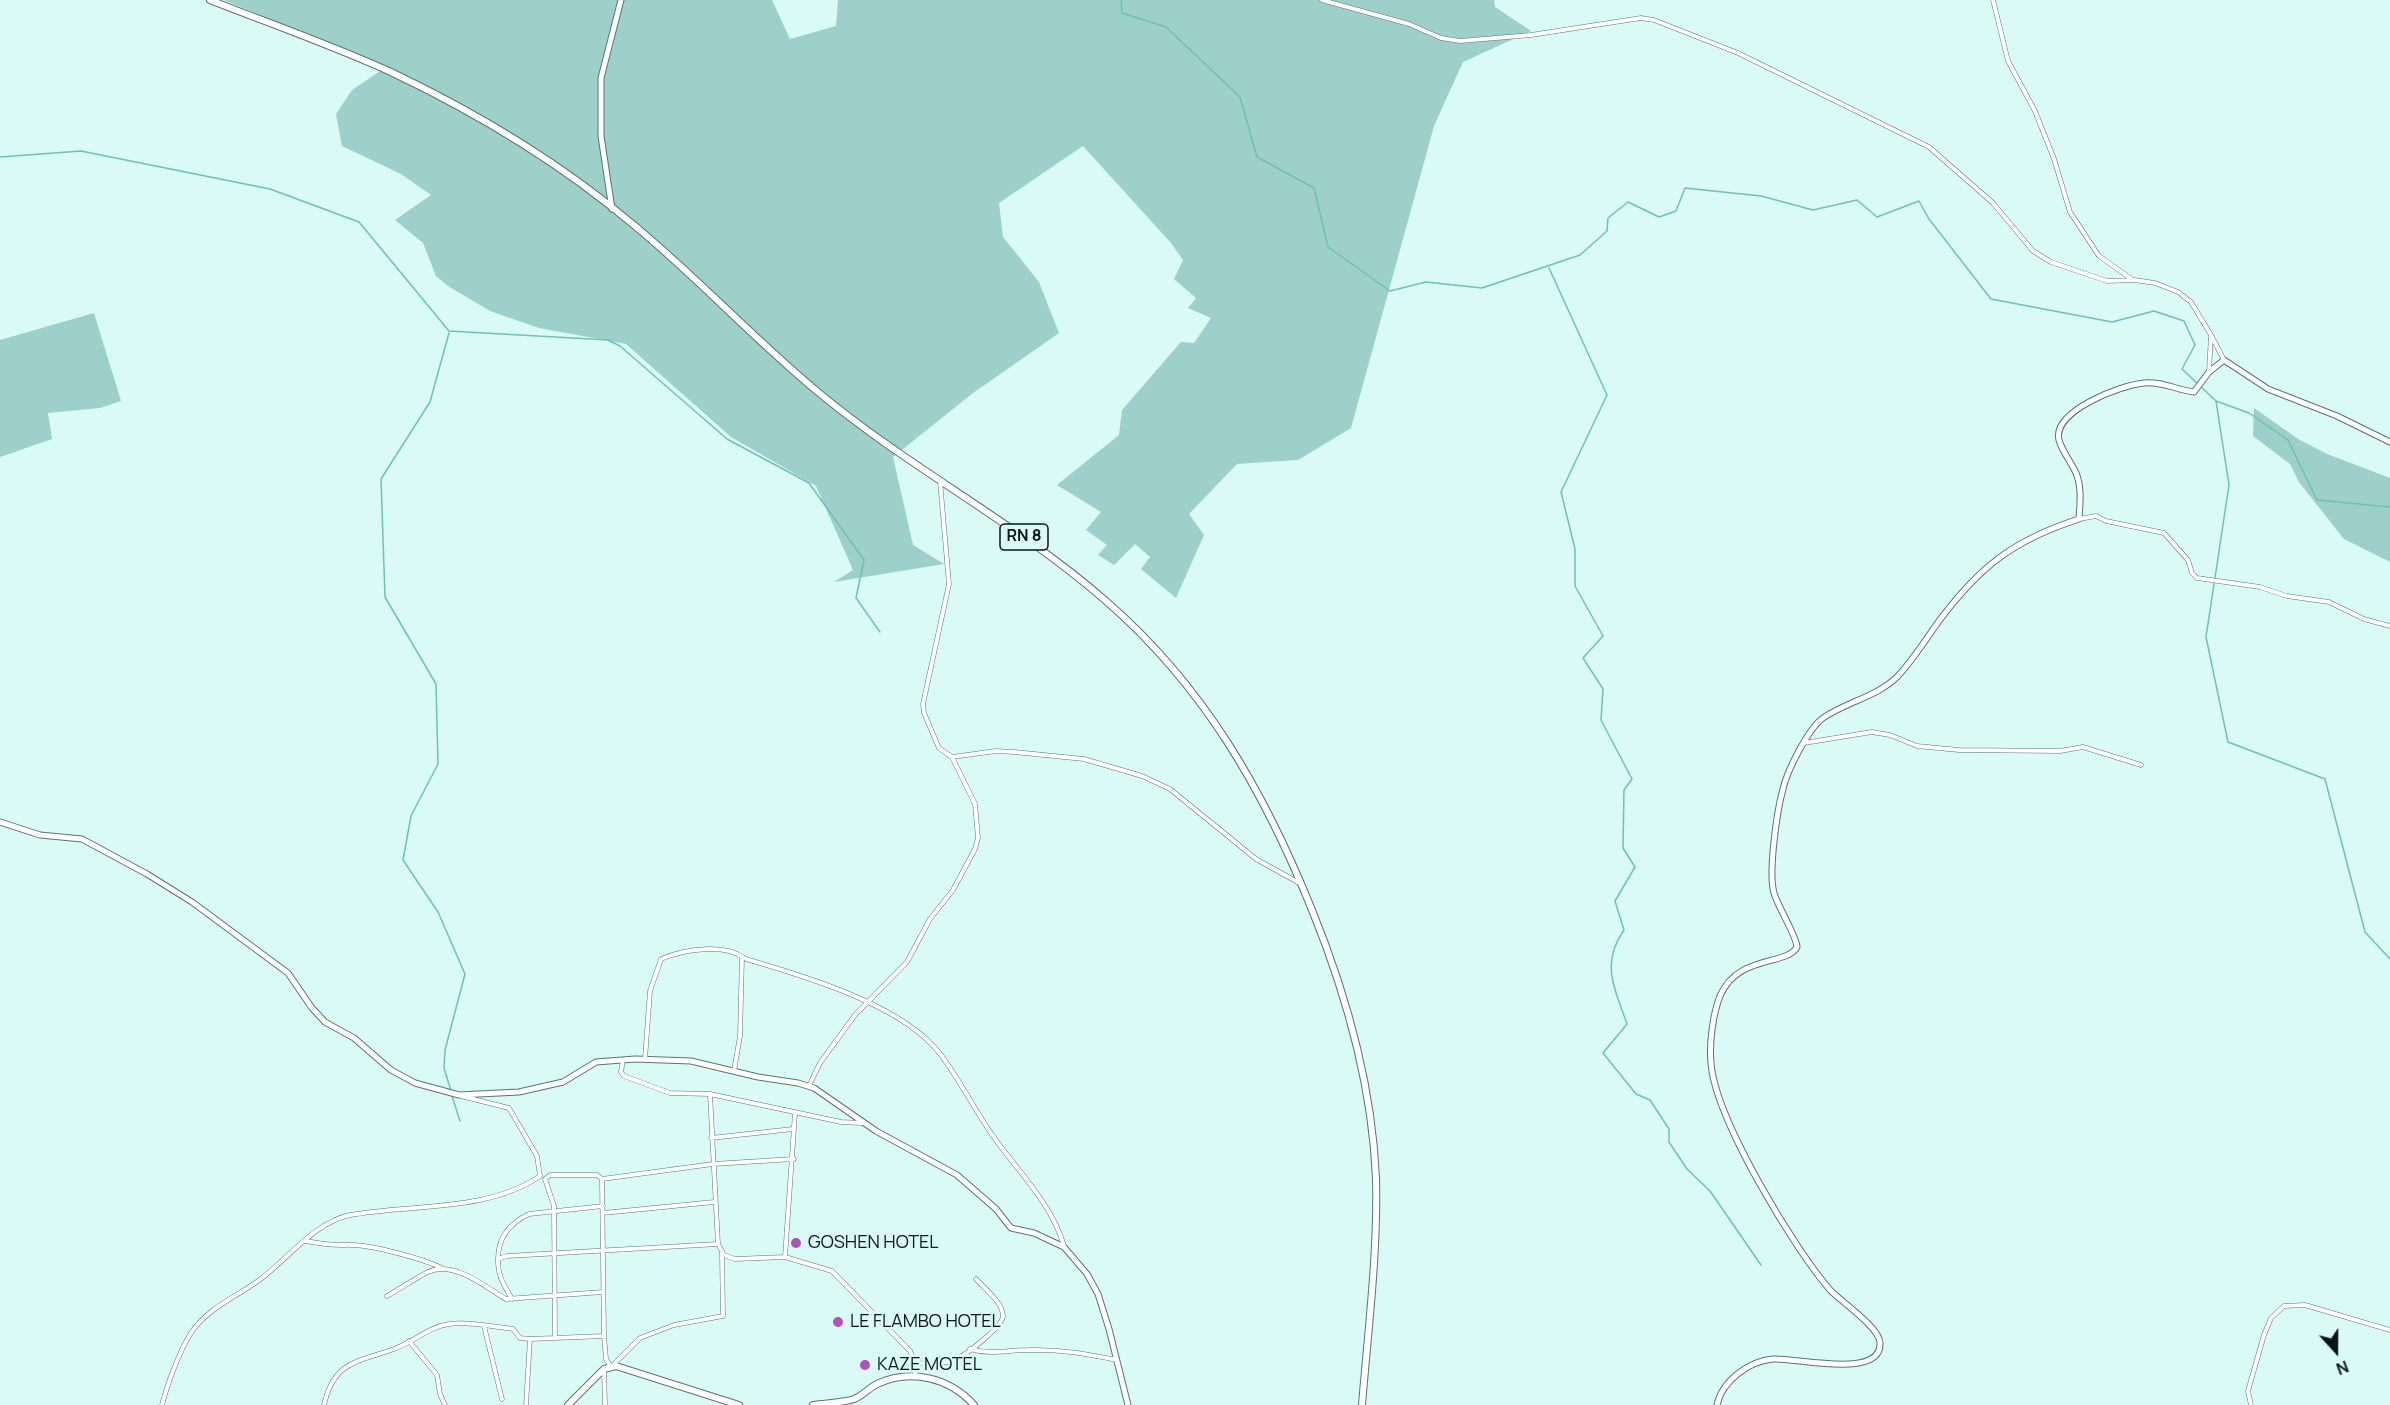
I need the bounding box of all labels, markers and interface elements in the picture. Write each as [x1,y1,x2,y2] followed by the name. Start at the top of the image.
[1000,524,1048,550] road number: RN 8
[808,1232,938,1254] place label: GOSHEN HOTEL
[789,1236,803,1250] marker: GOSHEN HOTEL
[850,1311,1001,1333] place label: LE FLAMBO HOTEL
[831,1315,845,1329] marker: LE FLAMBO HOTEL
[2306,1321,2366,1381] north arrow
[877,1354,982,1376] place label: KAZE MOTEL
[2333,1355,2352,1380] text: N
[858,1358,872,1372] marker: KAZE MOTEL

